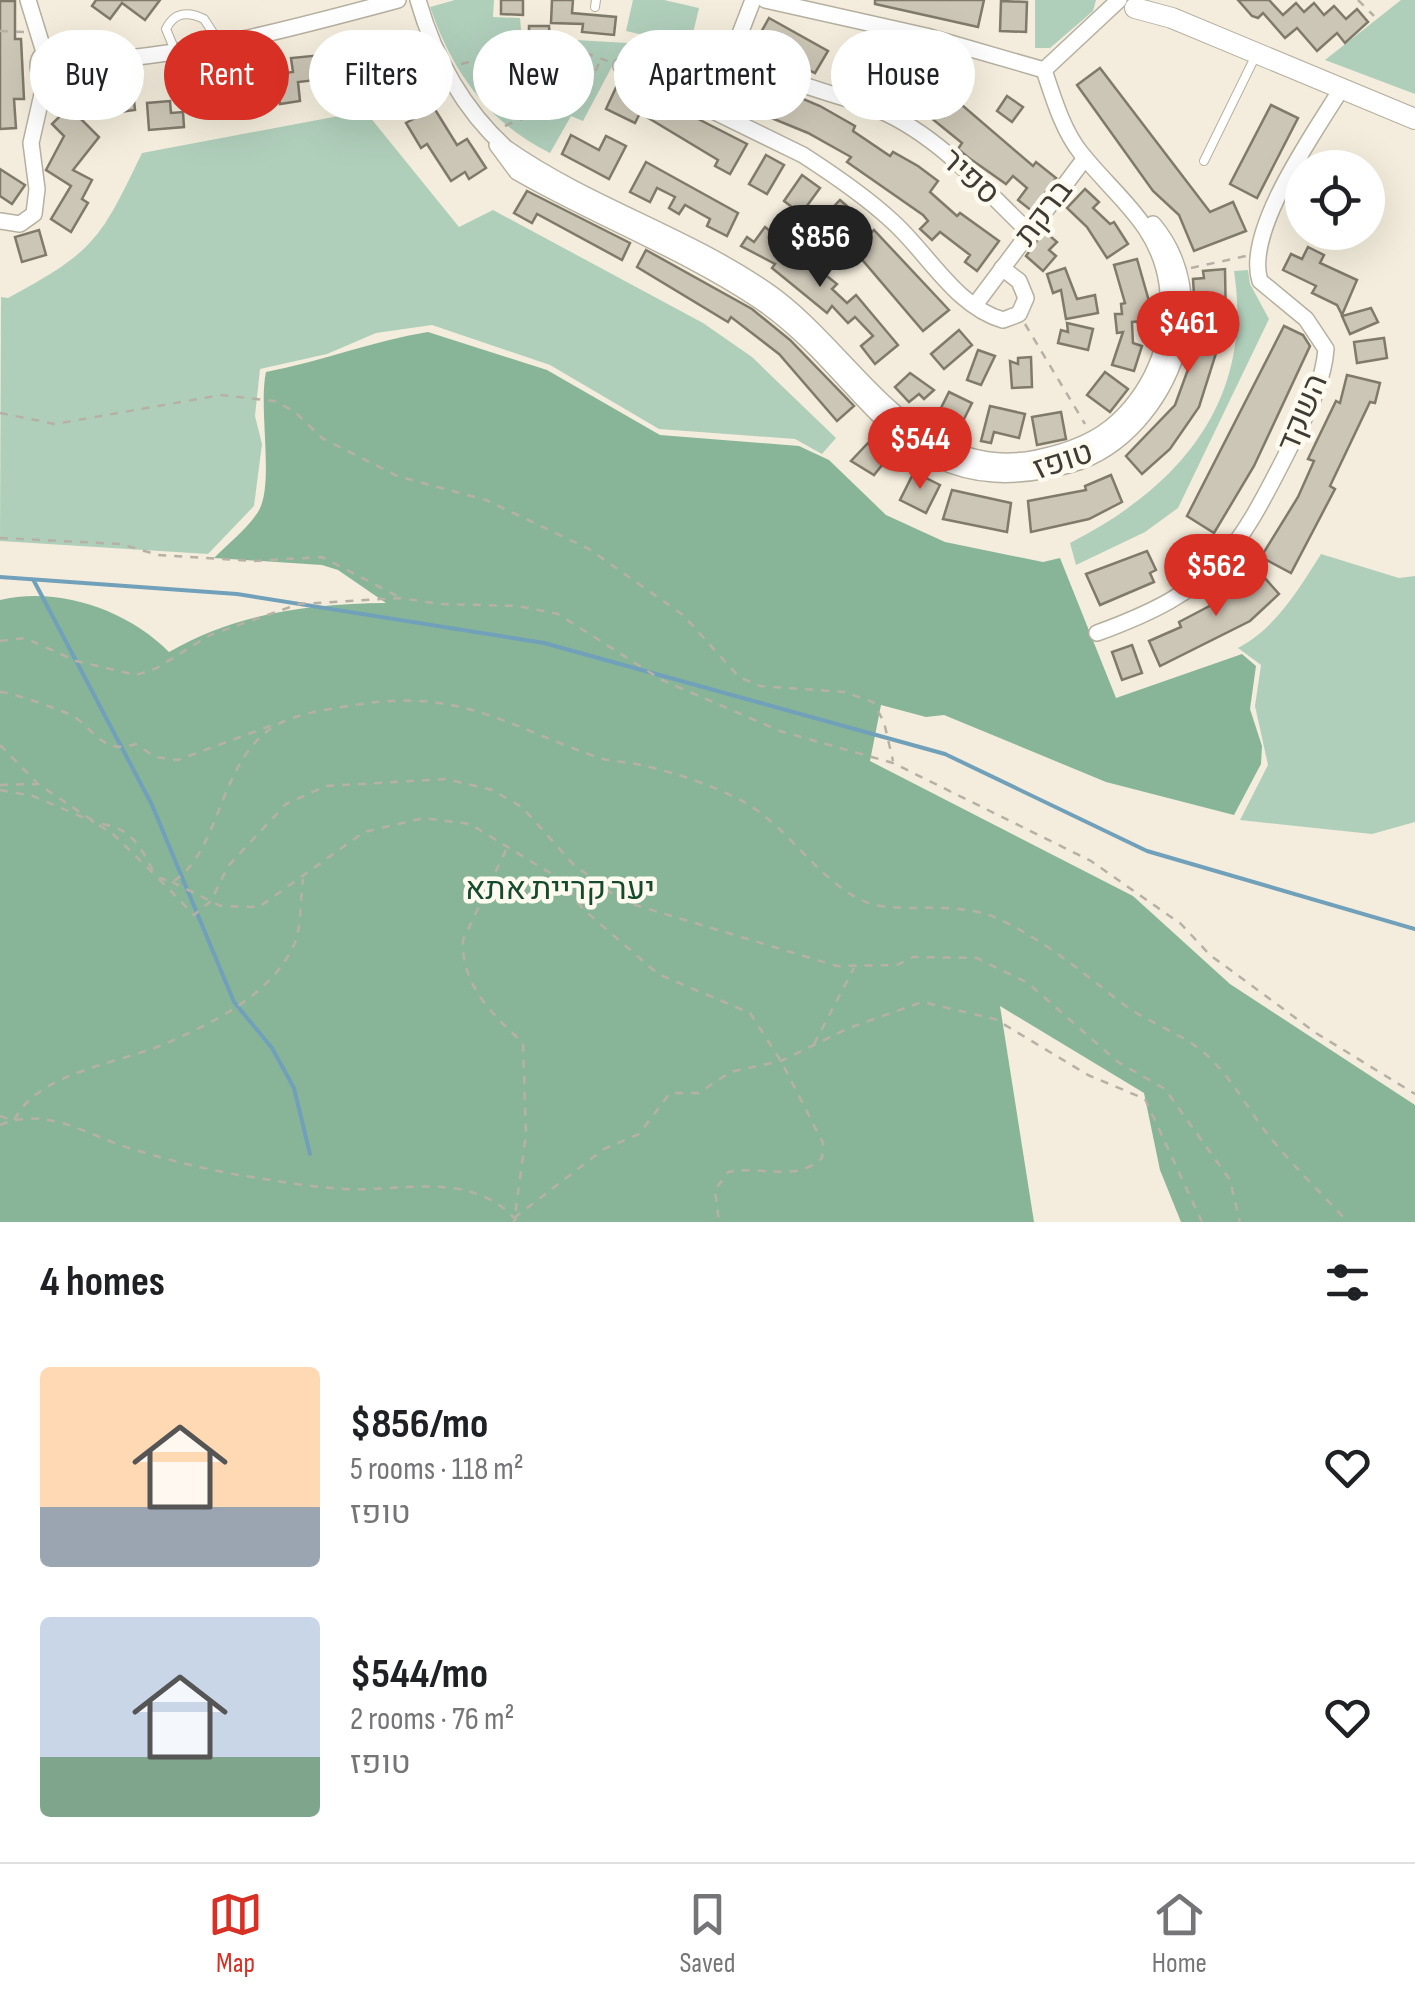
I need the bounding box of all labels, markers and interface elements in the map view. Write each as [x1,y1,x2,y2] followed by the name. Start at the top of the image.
[30,30,144,120] chip: Buy
[164,30,289,120] chip: Rent
[309,30,453,120] chip: Filters
[473,30,594,120] chip: New
[614,30,811,120] chip: Apartment
[831,30,975,120] chip: House
[932,140,1008,214] street label: ספיר
[1285,150,1385,250] map controls
[1285,150,1385,250] button: locate
[1007,172,1081,254] street label: ברקת
[761,205,879,290] pin: $856
[790,218,850,257] text: $856
[1129,291,1247,376] pin: $461
[1159,304,1217,343] text: $461
[1269,368,1337,458] street label: השקד
[861,407,979,492] pin: $544
[890,420,950,459] text: $544
[1028,433,1098,489] street label: טופז
[1157,534,1275,619] pin: $562
[1186,547,1246,586] text: $562
[465,870,655,909] park label: יער קריית אתא
[1320,1255,1375,1310] icon: filters
[40,1257,165,1308] text: 4 homes
[350,1399,488,1450] text: $856/mo
[120,1407,240,1527] icon: home
[1320,1440,1375,1495] icon: heart
[350,1450,524,1489] text: 5 rooms · 118 m²
[350,1494,411,1533] text: טופז
[350,1649,488,1700] text: $544/mo
[120,1657,240,1777] icon: home
[1320,1690,1375,1745] icon: heart
[350,1700,514,1739] text: 2 rooms · 76 m²
[350,1744,411,1783] text: טופז
[208,1887,263,1980] tab: Map
[679,1887,736,1980] tab: Saved
[1152,1887,1207,1980] tab: Home

